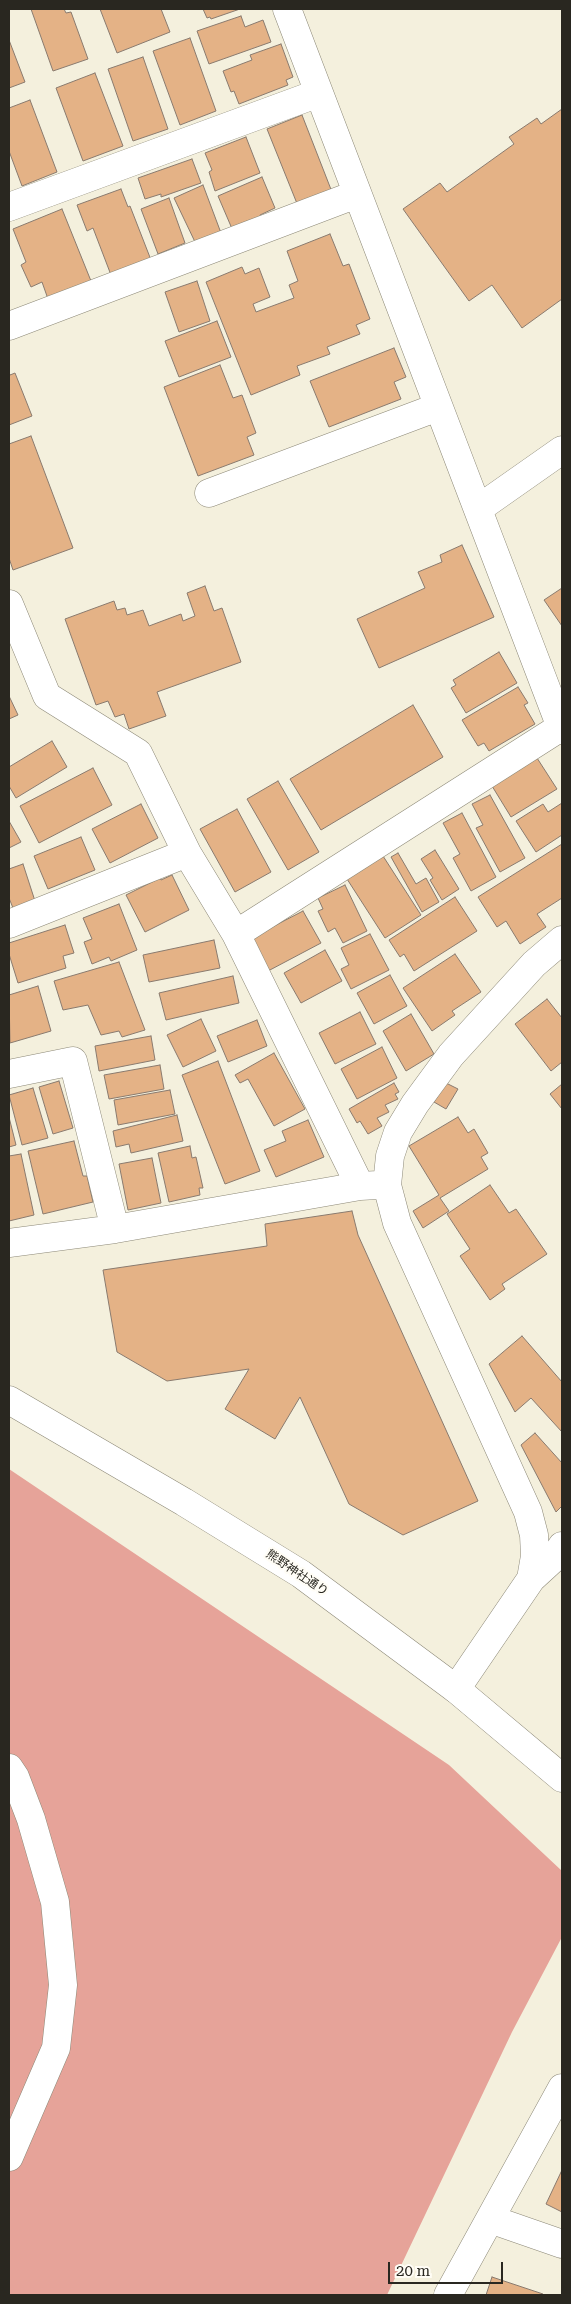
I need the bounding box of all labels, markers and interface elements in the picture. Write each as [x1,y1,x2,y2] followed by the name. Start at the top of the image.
[263,1547,331,1599] street label: 熊野神社通り
[391,2252,506,2284] scale bar
[396,2262,430,2280] text: 20 m

